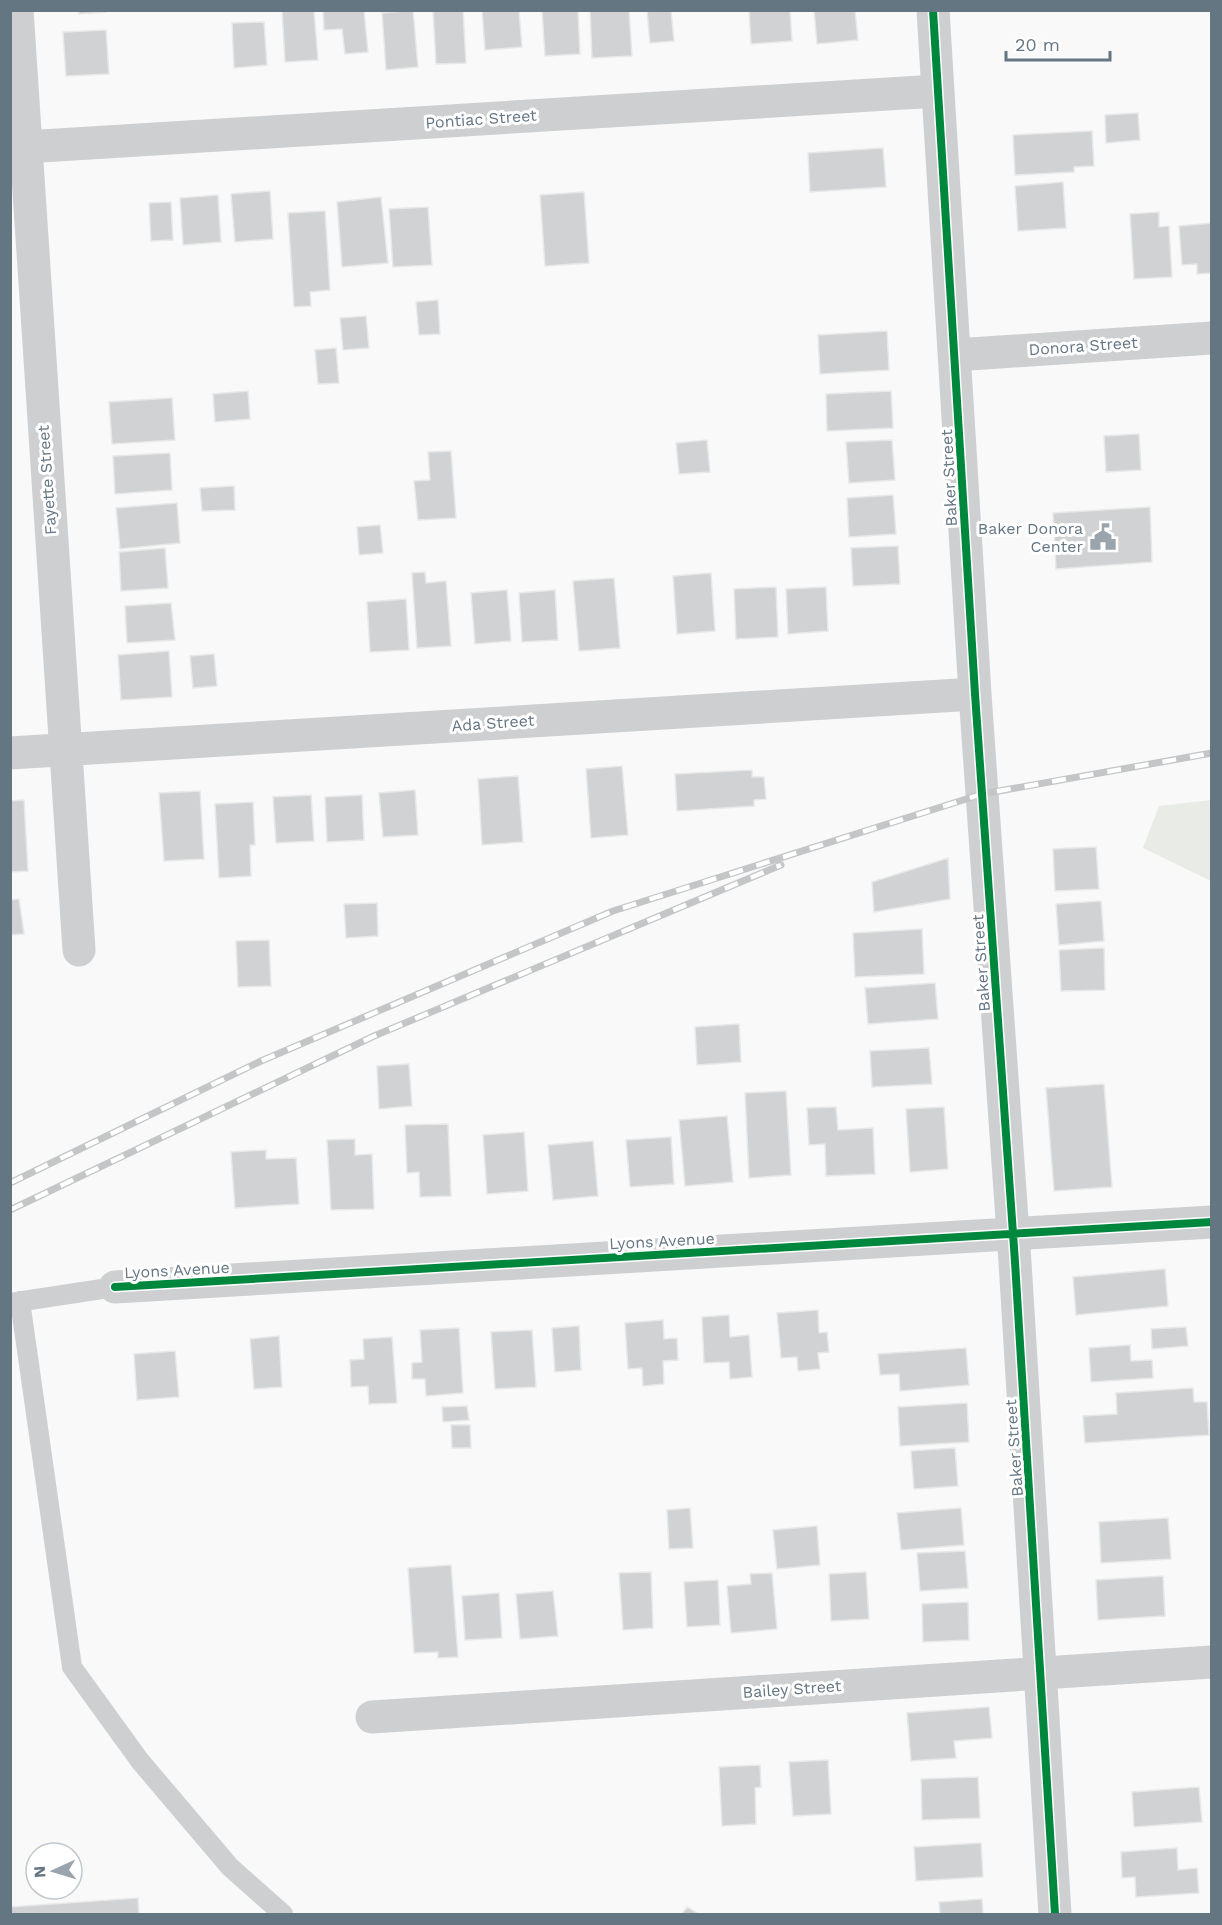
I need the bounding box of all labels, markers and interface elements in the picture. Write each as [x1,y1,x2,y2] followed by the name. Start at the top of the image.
[1006,24,1110,62] scale bar
[1015,34,1060,55] text: 20 m
[425,106,538,132] street label: Pontiac Street
[1028,333,1138,359] street label: Donora Street
[34,424,60,536] street label: Fayette Street
[937,429,961,527] street label: Baker Street
[978,519,1083,556] place label: Baker Donora Center
[1088,522,1118,552] public building icon: Baker Donora Center
[451,711,535,735] street label: Ada Street
[968,914,994,1012] street label: Baker Street
[609,1229,715,1253] street label: Lyons Avenue
[124,1258,230,1282] street label: Lyons Avenue
[1001,1399,1027,1497] street label: Baker Street
[742,1676,842,1702] street label: Bailey Street
[24,1841,84,1901] north arrow
[30,1865,49,1879] text: N

